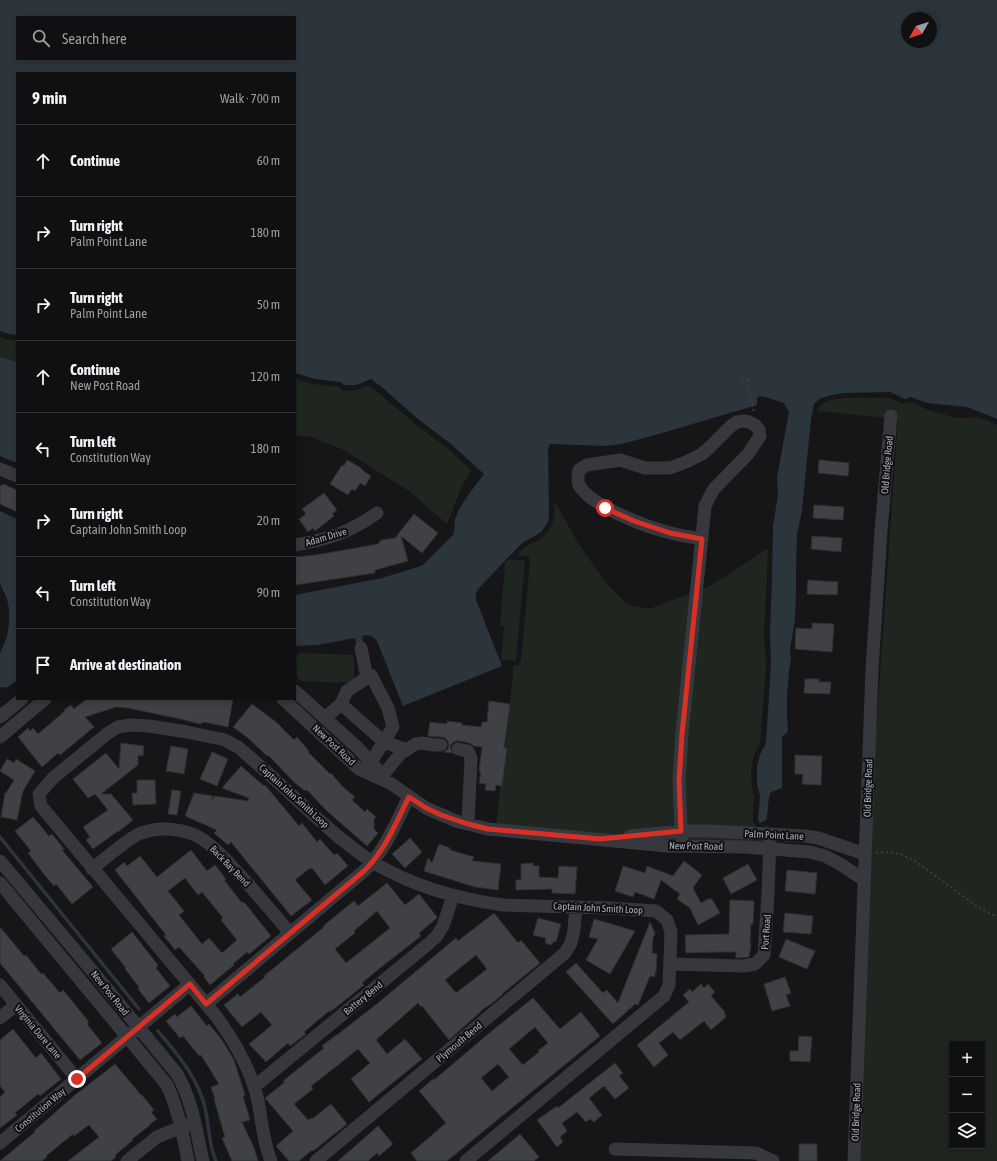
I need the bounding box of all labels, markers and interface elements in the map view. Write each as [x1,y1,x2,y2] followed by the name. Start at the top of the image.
[901,12,937,48] north arrow
[16,16,296,60] search box
[30,27,52,49] icon: search
[62,30,127,47] text: Search here
[32,88,67,108] text: 9 min
[220,91,280,106] text: Walk · 700 m
[32,150,54,172] icon: ahead
[70,152,120,169] text: Continue
[257,153,280,168] text: 60 m
[70,217,123,234] text: Turn right
[32,222,54,244] icon: right
[251,225,280,240] text: 180 m
[70,234,147,249] text: Palm Point Lane
[70,289,123,306] text: Turn right
[32,294,54,316] icon: right
[257,297,280,312] text: 50 m
[70,306,147,321] text: Palm Point Lane
[70,361,120,378] text: Continue
[32,366,54,388] icon: ahead
[251,369,280,384] text: 120 m
[70,378,140,393] text: New Post Road
[70,433,116,450] text: Turn left
[879,435,895,495] street label: Old Bridge Road
[32,438,54,460] icon: left
[251,441,280,456] text: 180 m
[70,450,151,465] text: Constitution Way
[596,499,614,517] route start
[70,505,123,522] text: Turn right
[32,510,54,532] icon: right
[257,513,280,528] text: 20 m
[70,522,187,537] text: Captain John Smith Loop
[304,525,348,548] street label: Adam Drive
[70,577,116,594] text: Turn left
[32,582,54,604] icon: left
[257,585,280,600] text: 90 m
[70,594,151,609] text: Constitution Way
[32,654,54,676] icon: arrive
[70,656,181,673] text: Arrive at destination
[310,723,358,768] street label: New Post Road
[861,758,875,817] street label: Old Bridge Road
[257,762,331,830] street label: Captain John Smith Loop
[744,828,804,842] street label: Palm Point Lane
[669,840,723,852] street label: New Post Road
[208,843,252,889] street label: Back Bay Bend
[553,900,643,916] street label: Captain John Smith Loop
[759,914,773,950] street label: Port Road
[89,969,131,1018] street label: New Post Road
[341,979,385,1017] street label: Battery Bend
[12,1003,64,1061] street label: Virginia Dare Lane
[434,1020,484,1064] street label: Plymouth Bend
[949,1041,985,1149] map controls
[949,1041,985,1077] button: +
[68,1070,86,1088] route end
[949,1077,985,1113] button: −
[849,1082,863,1141] street label: Old Bridge Road
[13,1086,67,1134] street label: Constitution Way
[949,1113,985,1149] button: layers

